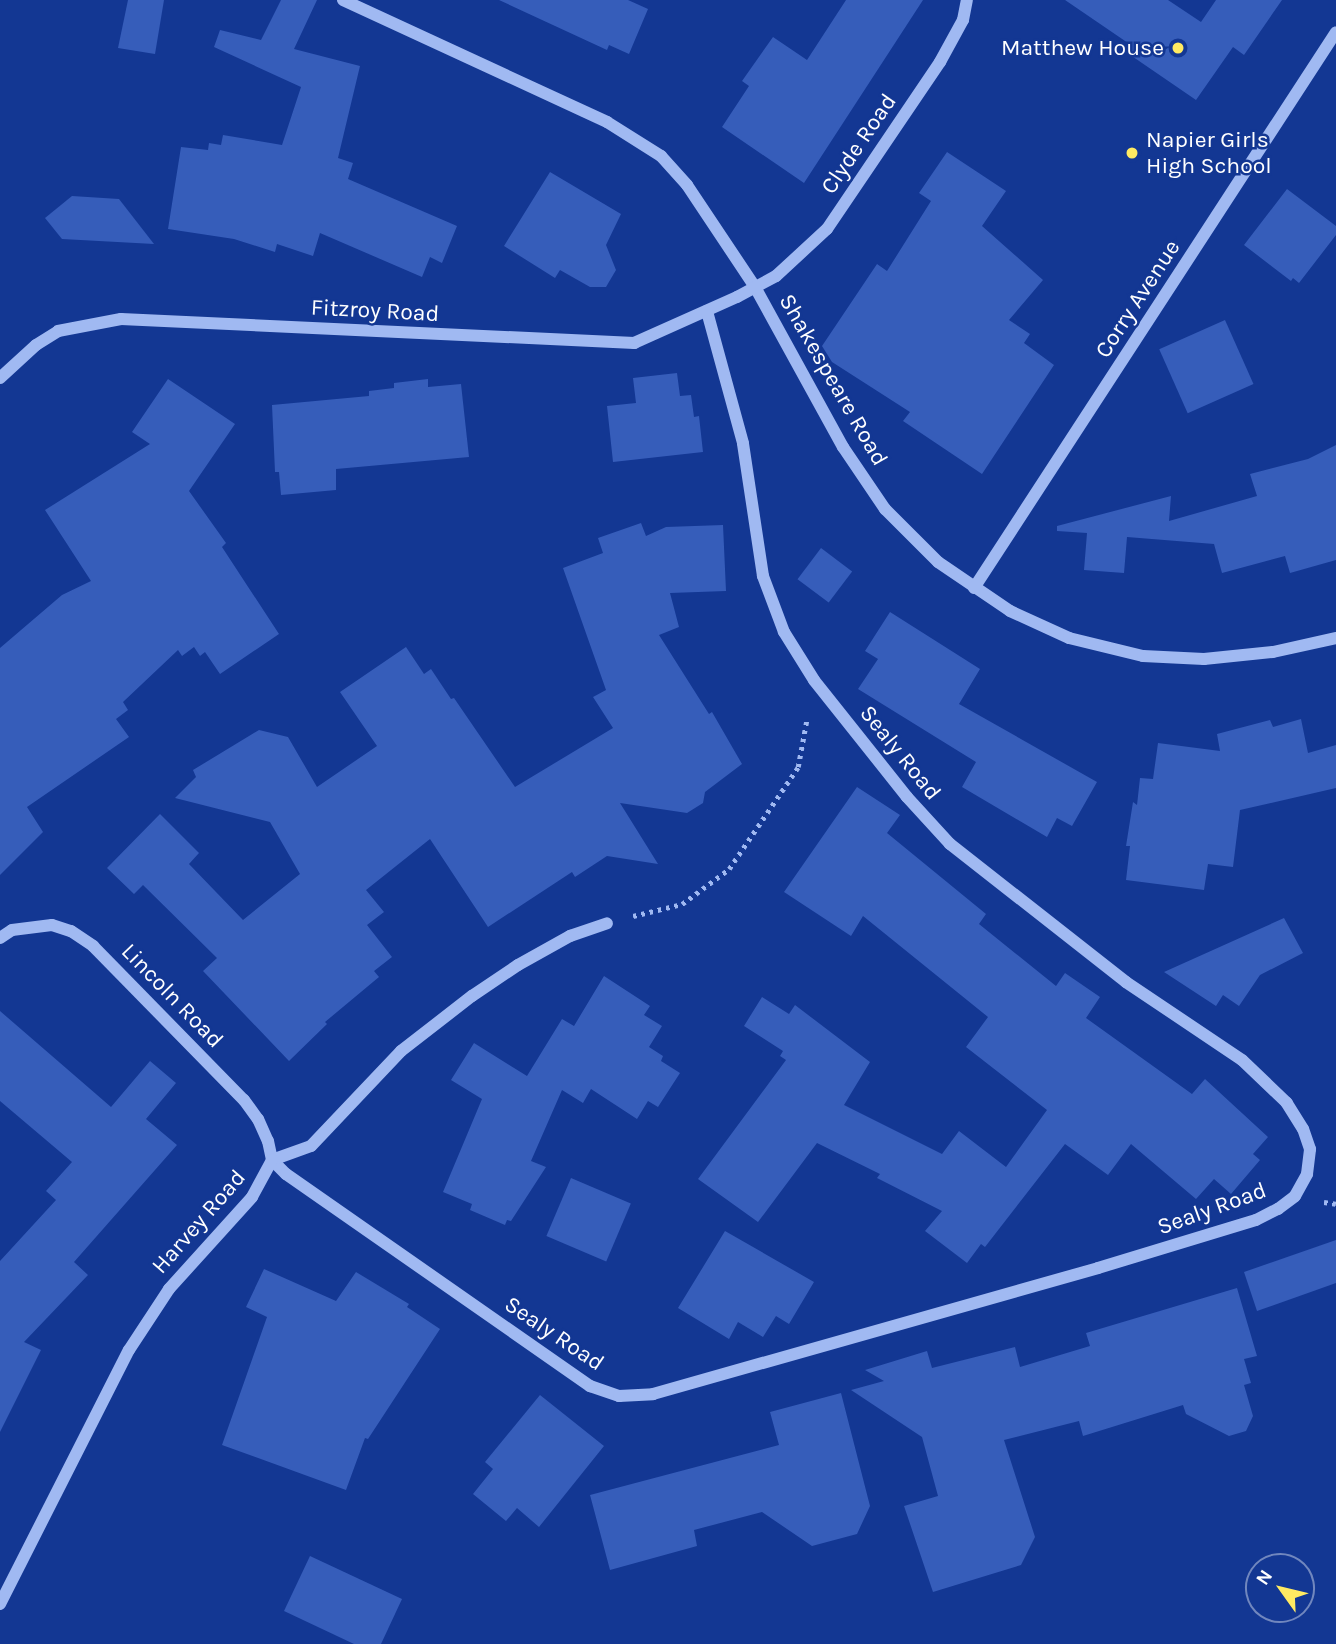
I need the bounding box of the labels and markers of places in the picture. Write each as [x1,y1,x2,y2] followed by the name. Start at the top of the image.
[1001,34,1164,62] place label: Matthew House
[1170,40,1186,56] marker: Matthew House
[1146,126,1272,180] place label: Napier Girls High School
[1124,145,1140,161] marker: Napier Girls High School

